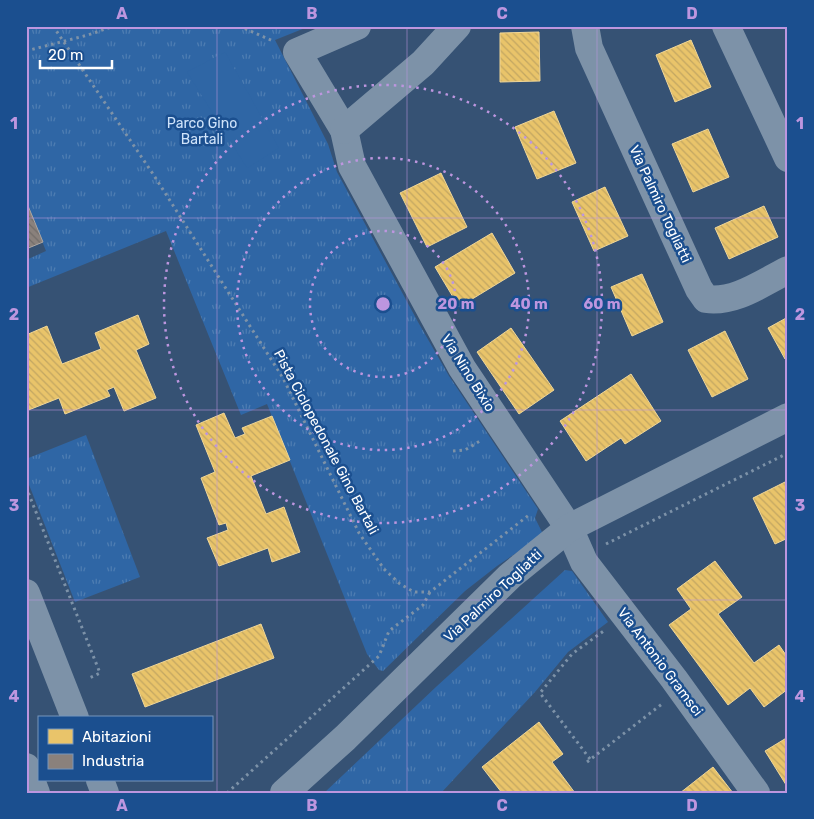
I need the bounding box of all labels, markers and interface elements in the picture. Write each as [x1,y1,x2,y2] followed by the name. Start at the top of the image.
[116,4,128,23] text: A
[306,4,318,23] text: B
[496,4,508,23] text: C
[686,4,698,23] text: D
[40,38,112,70] scale bar
[48,46,83,64] text: 20 m
[10,114,18,133] text: 1
[796,114,804,133] text: 1
[167,115,237,148] park label: Parco Gino Bartali
[625,143,695,265] street label: Via Palmiro Togliatti
[374,295,392,313] centre of rings
[438,295,474,313] text: 20 m
[510,295,548,313] text: 40 m
[584,295,620,313] text: 60 m
[9,305,19,324] text: 2
[795,305,805,324] text: 2
[437,331,499,415] street label: Via Nino Bixio
[270,347,382,537] street label: Pista Ciclopedonale Gino Bartali
[9,496,19,515] text: 3
[795,496,805,515] text: 3
[440,546,546,646] street label: Via Palmiro Togliatti
[614,605,706,719] street label: Via Antonio Gramsci
[9,687,20,706] text: 4
[795,687,806,706] text: 4
[38,716,212,782] legend
[82,728,151,746] text: Abitazioni
[82,752,144,770] text: Industria
[116,796,128,815] text: A
[306,796,318,815] text: B
[496,796,508,815] text: C
[686,796,698,815] text: D

